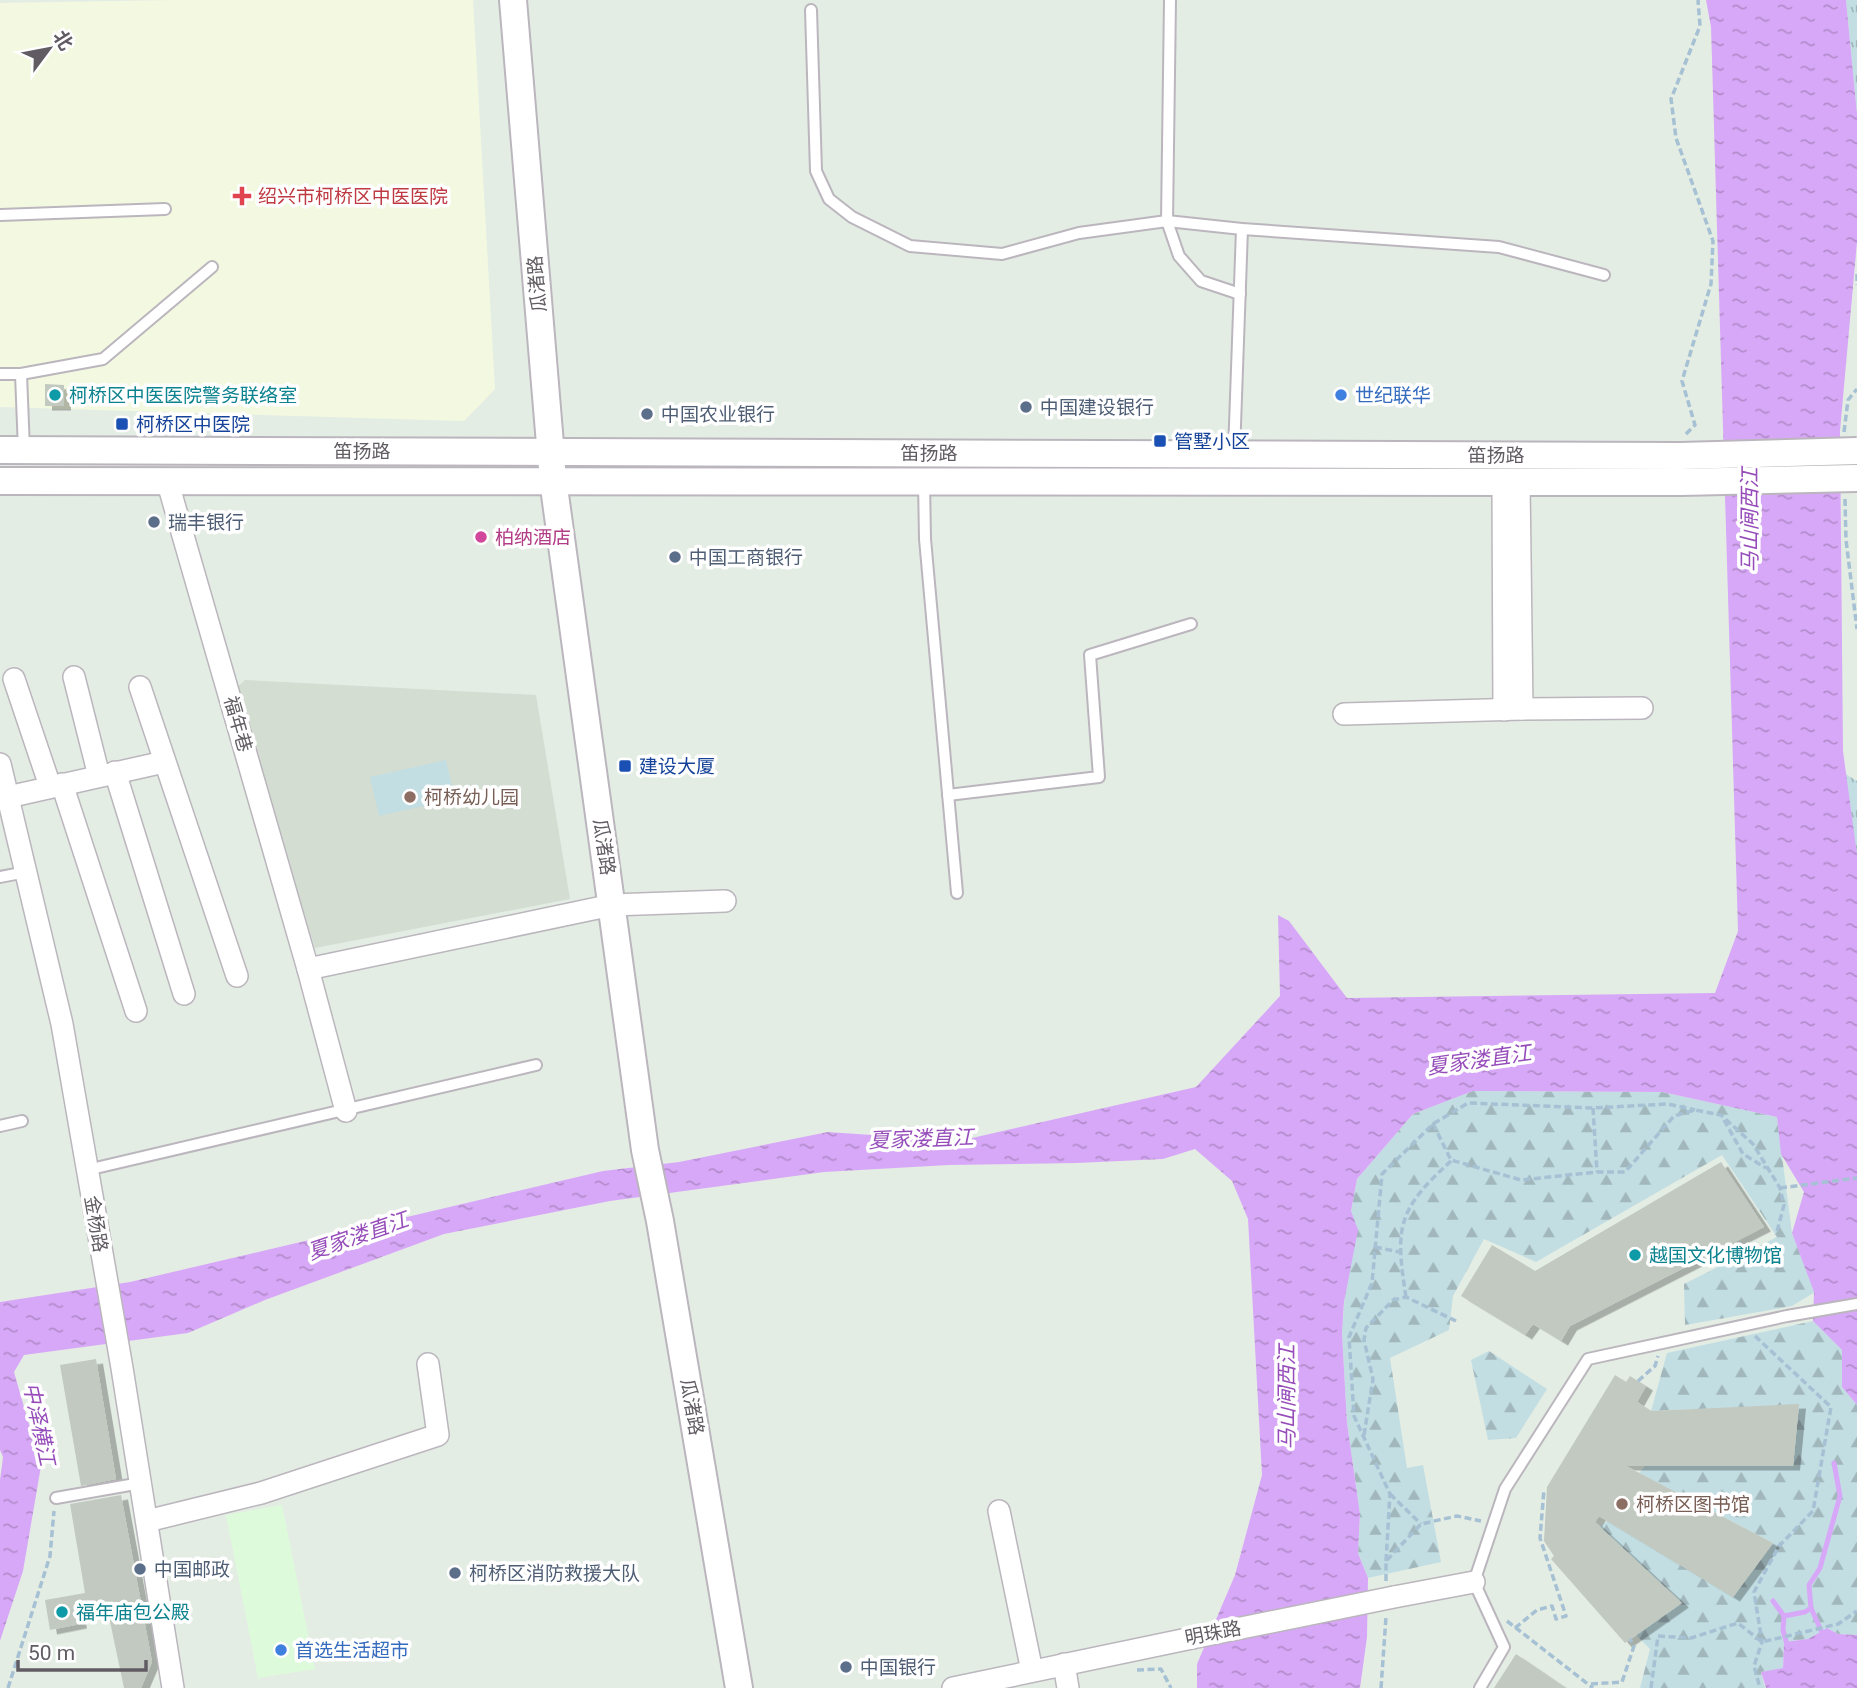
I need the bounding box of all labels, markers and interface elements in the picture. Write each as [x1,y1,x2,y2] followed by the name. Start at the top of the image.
[14,14,84,84] north arrow
[48,26,78,54] text: 北
[258,185,448,208] place label: 绍兴市柯桥区中医医院
[232,186,252,206] marker: 绍兴市柯桥区中医医院
[523,255,551,313] street label: 瓜渚路
[69,384,297,407] place label: 柯桥区中医医院警务联络室
[1355,384,1431,407] place label: 世纪联华
[47,387,63,403] marker: 柯桥区中医医院警务联络室
[1333,387,1349,403] marker: 世纪联华
[1040,396,1154,419] place label: 中国建设银行
[1018,399,1034,415] marker: 中国建设银行
[661,403,775,426] place label: 中国农业银行
[639,406,655,422] marker: 中国农业银行
[136,413,250,436] place label: 柯桥区中医院
[114,416,130,432] marker: 柯桥区中医院
[1174,430,1250,453] place label: 管墅小区
[1152,433,1168,449] marker: 管墅小区
[333,440,391,463] street label: 笛扬路
[900,442,958,465] street label: 笛扬路
[1467,444,1525,467] street label: 笛扬路
[1738,466,1762,573] water label: 马山闸西江
[168,511,244,534] place label: 瑞丰银行
[146,514,162,530] marker: 瑞丰银行
[495,526,571,549] place label: 柏纳酒店
[473,529,489,545] marker: 柏纳酒店
[689,546,803,569] place label: 中国工商银行
[667,549,683,565] marker: 中国工商银行
[219,693,257,755] street label: 福年巷
[639,755,715,778] place label: 建设大厦
[617,758,633,774] marker: 建设大厦
[424,786,519,809] place label: 柯桥幼儿园
[402,789,418,805] marker: 柯桥幼儿园
[589,817,619,877] street label: 瓜渚路
[1425,1041,1535,1079] water label: 夏家溇直江
[868,1125,976,1153] water label: 夏家溇直江
[80,1194,112,1254] street label: 金杨路
[304,1207,413,1264] water label: 夏家溇直江
[1649,1244,1782,1267] place label: 越国文化博物馆
[1627,1247,1643,1263] marker: 越国文化博物馆
[1275,1343,1299,1450] water label: 马山闸西江
[676,1377,708,1437] street label: 瓜渚路
[19,1380,60,1470] water label: 中泽横江
[1636,1493,1750,1516] place label: 柯桥区图书馆
[1614,1496,1630,1512] marker: 柯桥区图书馆
[154,1558,230,1581] place label: 中国邮政
[132,1561,148,1577] marker: 中国邮政
[469,1562,640,1585] place label: 柯桥区消防救援大队
[447,1565,463,1581] marker: 柯桥区消防救援大队
[76,1601,190,1624] place label: 福年庙包公殿
[54,1604,70,1620] marker: 福年庙包公殿
[1183,1616,1243,1650] street label: 明珠路
[18,1628,145,1672] scale bar
[295,1639,409,1662] place label: 首选生活超市
[28,1641,75,1665] text: 50 m
[273,1642,289,1658] marker: 首选生活超市
[860,1656,936,1679] place label: 中国银行
[838,1659,854,1675] marker: 中国银行

